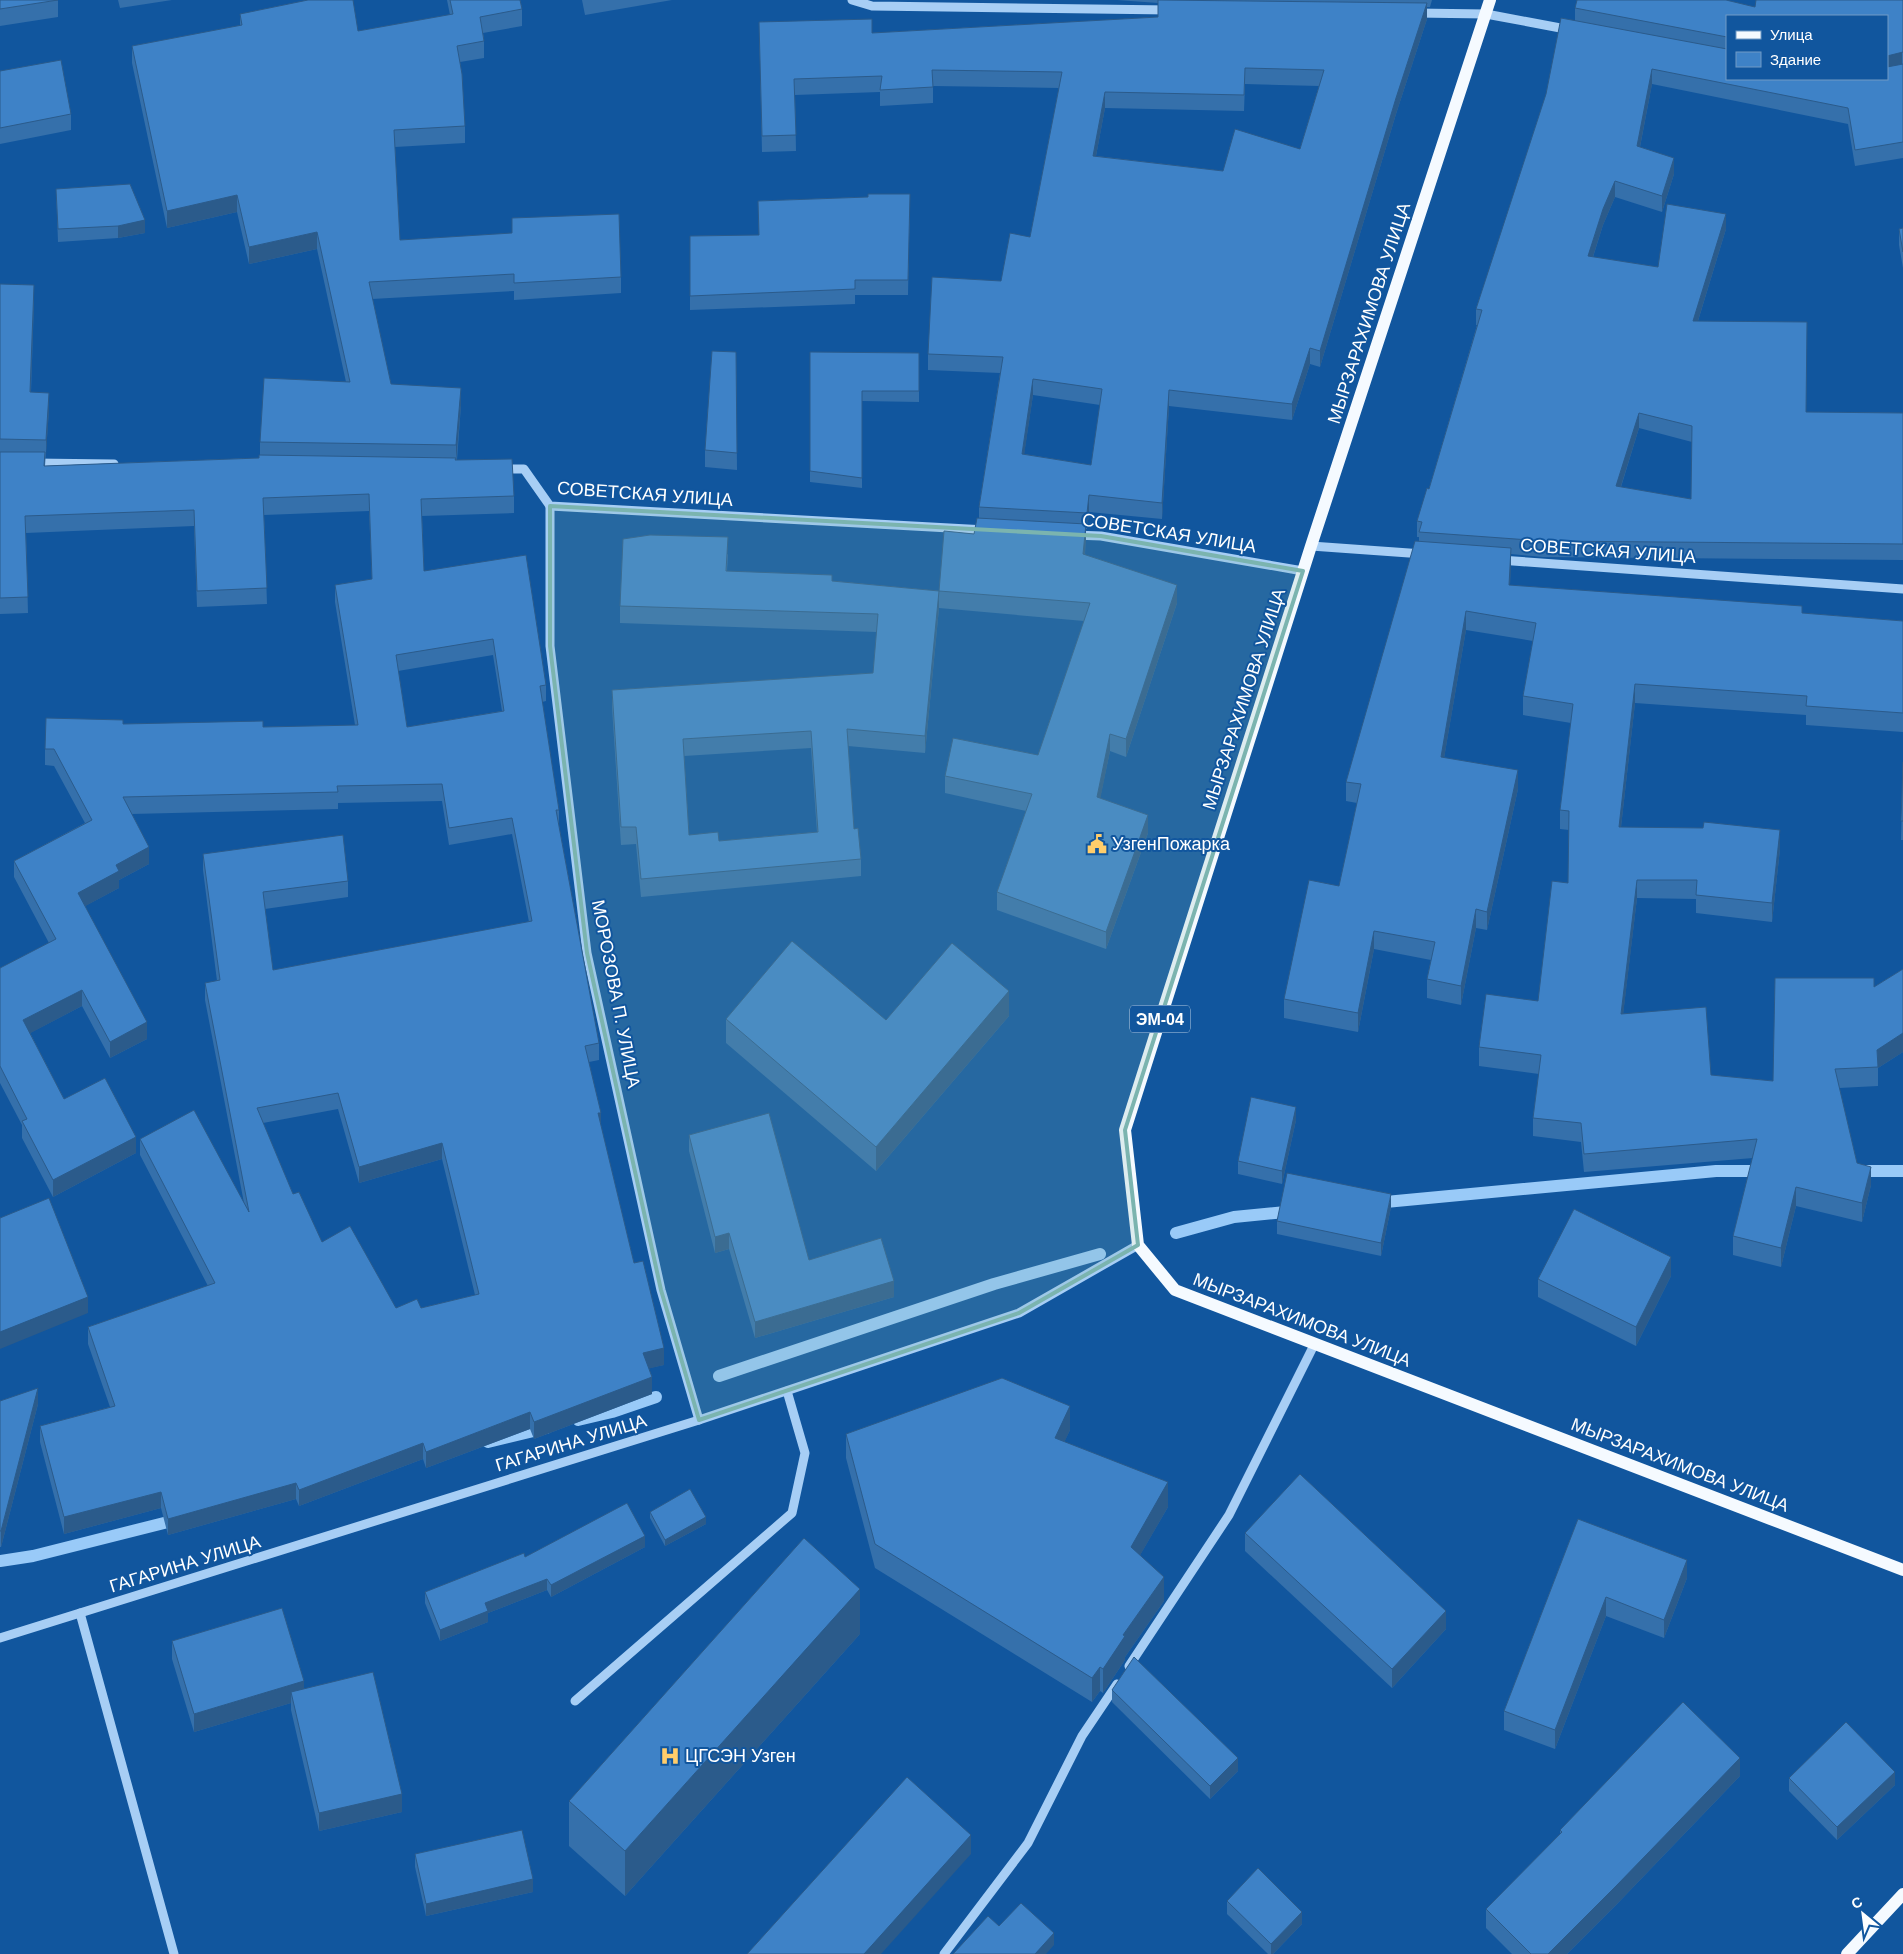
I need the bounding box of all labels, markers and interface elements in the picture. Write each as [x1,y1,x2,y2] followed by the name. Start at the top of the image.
[1726,15,1888,80] legend
[1770,26,1813,43] text: Улица
[1770,51,1821,68] text: Здание
[1324,200,1414,426] street label: МЫРЗАРАХИМОВА УЛИЦА
[557,478,733,510] street label: СОВЕТСКАЯ УЛИЦА
[1081,509,1257,557] street label: СОВЕТСКАЯ УЛИЦА
[1520,535,1696,567] street label: СОВЕТСКАЯ УЛИЦА
[1199,586,1289,812] street label: МЫРЗАРАХИМОВА УЛИЦА
[1086,833,1108,855] public building icon: УзгенПожарка
[1112,834,1231,854] place label: УзгенПожарка
[588,898,644,1090] street label: МОРОЗОВА П. УЛИЦА
[1130,1006,1190,1032] road number: ЭМ-04
[1190,1269,1414,1371] street label: МЫРЗАРАХИМОВА УЛИЦА
[493,1410,649,1476] street label: ГАГАРИНА УЛИЦА
[1568,1414,1792,1516] street label: МЫРЗАРАХИМОВА УЛИЦА
[107,1531,263,1597] street label: ГАГАРИНА УЛИЦА
[659,1745,681,1767] hospital icon: ЦГСЭН Узген
[685,1746,796,1766] place label: ЦГСЭН Узген
[1838,1889,1888,1939] north arrow
[1848,1893,1865,1912] text: С

